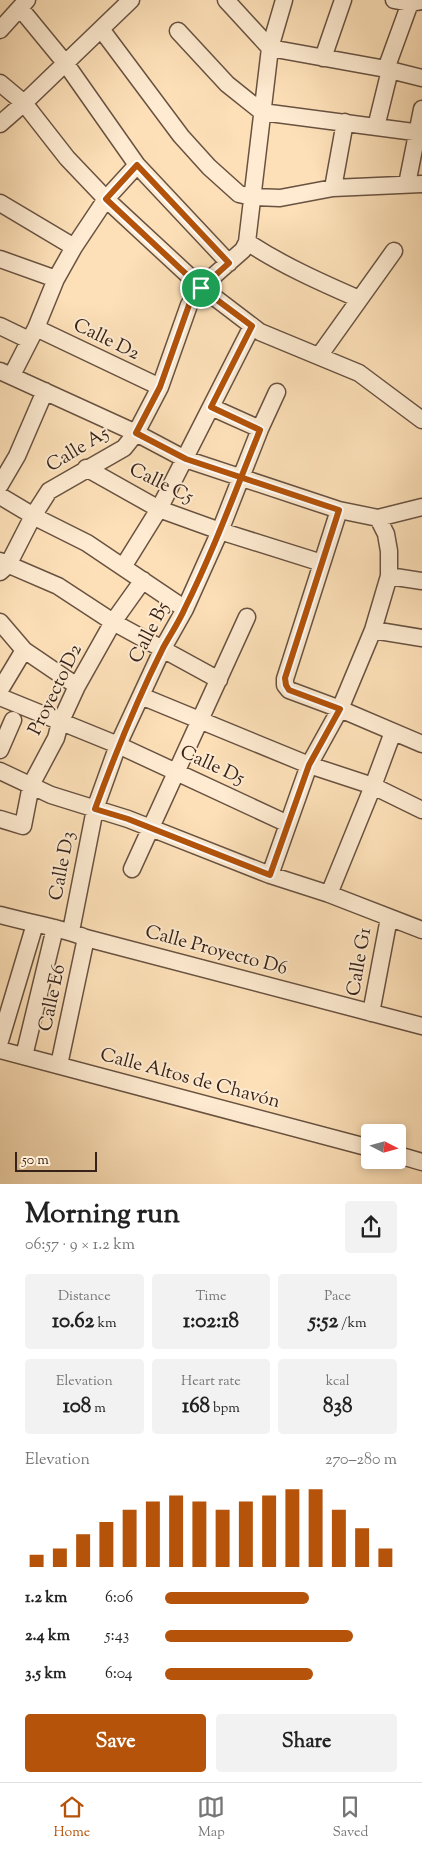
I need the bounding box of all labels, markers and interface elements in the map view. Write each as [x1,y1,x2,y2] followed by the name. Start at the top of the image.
[180,267,222,309] pin
[187,274,215,302] icon: arrive
[68,312,144,368] street label: Calle D2
[41,420,115,479] street label: Calle A5
[124,457,198,511] street label: Calle C5
[123,597,177,668] street label: Calle B5
[22,640,90,740] street label: Proyecto D2
[175,739,249,793] street label: Calle D5
[43,829,83,903] street label: Calle D3
[142,919,290,983] street label: Calle Proyecto D6
[341,925,379,998] street label: Calle G1
[33,962,73,1034] street label: Calle E6
[97,1042,283,1116] street label: Calle Altos de Chavón
[361,1124,406,1169] north arrow
[361,1124,406,1169] map controls
[15,1150,98,1173] scale bar
[22,1151,49,1171] text: 50 m
[25,1195,180,1235] text: Morning run
[345,1201,397,1253] button: share
[25,1234,135,1257] text: 06:57 · 9 × 1.2 km
[58,1287,111,1307] text: Distance
[195,1287,227,1307] text: Time
[324,1287,351,1307] text: Pace
[52,1307,94,1337] text: 10.62
[183,1307,239,1337] text: 1:02:18
[309,1307,338,1337] text: 5:52
[94,1314,117,1334] text: km
[338,1314,367,1334] text: /km
[56,1372,113,1392] text: Elevation
[181,1372,241,1392] text: Heart rate
[326,1372,350,1392] text: kcal
[63,1392,91,1422] text: 108
[182,1392,210,1422] text: 168
[323,1392,352,1422] text: 838
[91,1399,106,1419] text: m
[210,1399,240,1419] text: bpm
[25,1449,90,1472] text: Elevation
[325,1449,397,1472] text: 270–280 m
[25,1587,67,1610] text: 1.2 km
[105,1587,133,1610] text: 6:06
[25,1625,70,1648] text: 2.4 km
[105,1625,129,1648] text: 5:43
[25,1663,66,1686] text: 3.5 km
[105,1663,133,1686] text: 6:04
[25,1714,206,1772] button: Save
[216,1714,397,1772] button: Share
[54,1793,90,1843] tab: Home
[197,1793,225,1843] tab: Map
[332,1793,368,1843] tab: Saved

